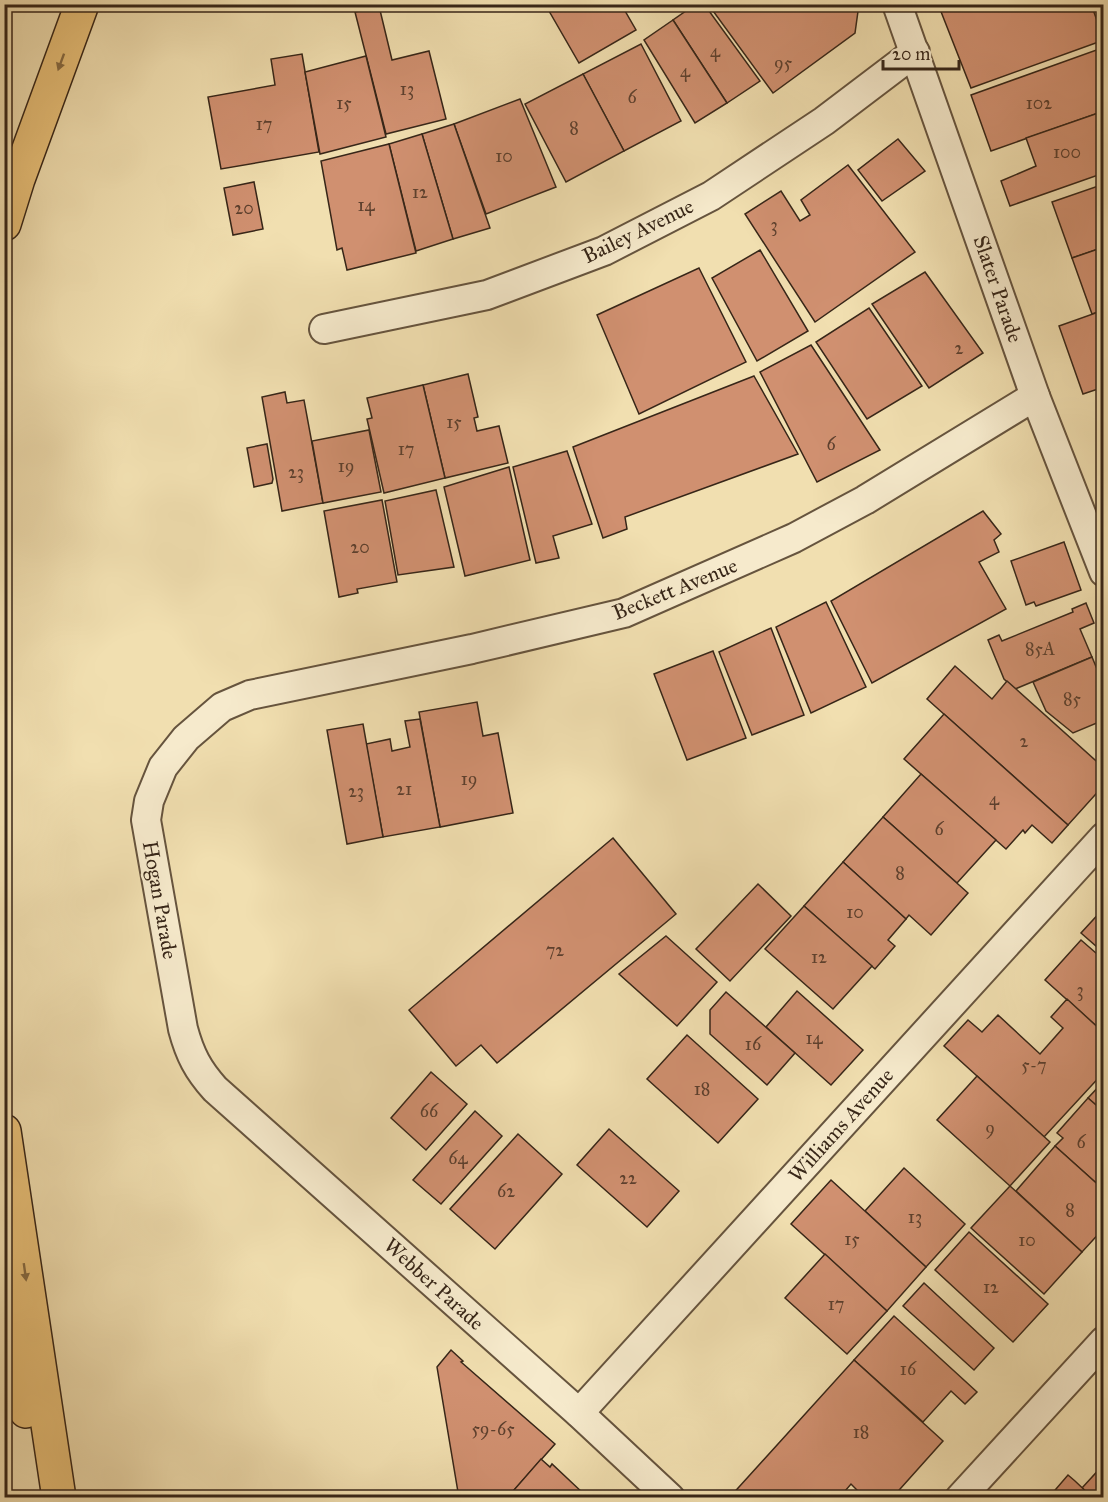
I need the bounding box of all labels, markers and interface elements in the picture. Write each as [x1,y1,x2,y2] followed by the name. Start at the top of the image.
[883,33,960,71] scale bar
[710,40,721,62] house number: 4
[892,43,930,65] text: 20 m
[774,52,793,74] house number: 95
[55,54,65,72] one-way arrow
[680,60,691,82] house number: 4
[400,78,414,100] house number: 13
[627,86,637,108] house number: 6
[336,92,352,114] house number: 15
[1026,92,1052,114] house number: 102
[256,113,272,135] house number: 17
[569,117,579,139] house number: 8
[1053,141,1081,163] house number: 100
[495,145,513,167] house number: 10
[412,181,428,203] house number: 12
[578,193,698,269] street label: Bailey Avenue
[357,194,376,216] house number: 14
[234,197,254,219] house number: 20
[770,214,778,236] house number: 3
[968,232,1029,346] street label: Slater Parade
[955,337,964,359] house number: 2
[446,411,462,433] house number: 15
[826,433,836,455] house number: 6
[398,438,414,460] house number: 17
[338,455,354,477] house number: 19
[288,461,304,483] house number: 23
[350,536,370,558] house number: 20
[609,552,741,626] street label: Beckett Avenue
[1025,638,1055,660] house number: 85A
[1063,688,1082,710] house number: 85
[1020,730,1029,752] house number: 2
[461,768,477,790] house number: 19
[396,778,412,800] house number: 21
[348,780,364,802] house number: 23
[989,788,1000,810] house number: 4
[934,818,944,840] house number: 6
[137,839,183,961] street label: Hogan Parade
[895,862,905,884] house number: 8
[846,901,864,923] house number: 10
[546,939,564,961] house number: 72
[811,946,827,968] house number: 12
[1076,979,1084,1001] house number: 3
[805,1027,824,1049] house number: 14
[745,1033,762,1055] house number: 16
[1021,1054,1047,1076] house number: 5-7
[783,1062,899,1187] street label: Williams Avenue
[694,1078,710,1100] house number: 18
[420,1100,439,1122] house number: 66
[985,1117,995,1139] house number: 9
[1076,1131,1086,1153] house number: 6
[448,1147,469,1169] house number: 64
[619,1167,637,1189] house number: 22
[497,1180,515,1202] house number: 62
[1065,1199,1075,1221] house number: 8
[908,1206,922,1228] house number: 13
[844,1228,860,1250] house number: 15
[1018,1229,1036,1251] house number: 10
[379,1232,490,1336] street label: Webber Parade
[21,1263,30,1282] one-way arrow
[983,1276,999,1298] house number: 12
[828,1293,844,1315] house number: 17
[900,1358,917,1380] house number: 16
[471,1418,515,1440] house number: 59-65
[853,1421,869,1443] house number: 18

